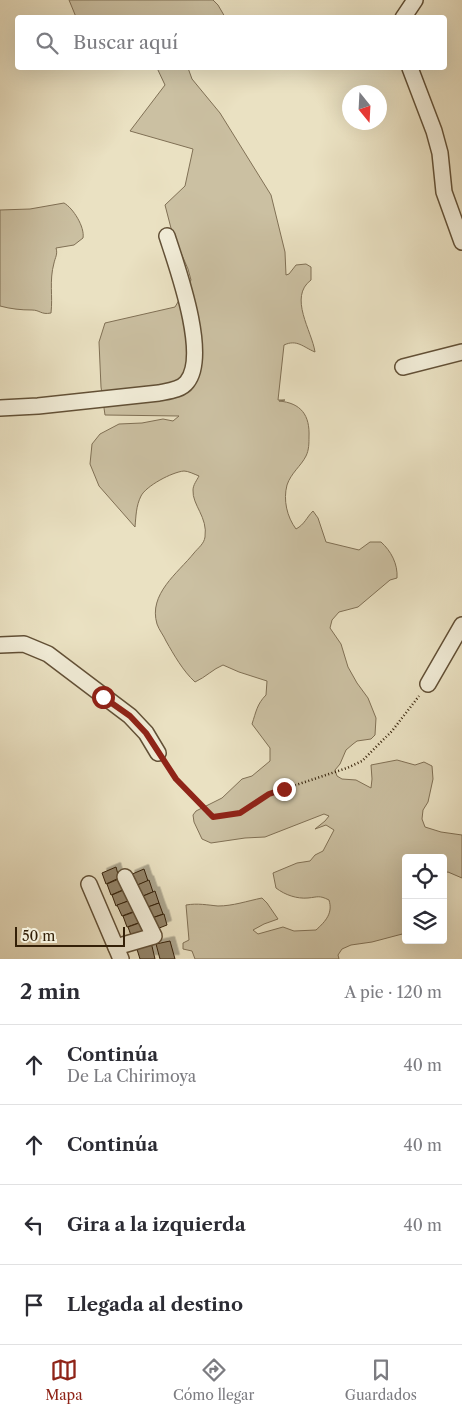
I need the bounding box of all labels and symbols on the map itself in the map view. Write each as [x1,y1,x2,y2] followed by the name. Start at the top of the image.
[342,85,387,130] north arrow
[92,686,115,709] route start
[273,778,296,801] route end
[15,924,125,947] scale bar

